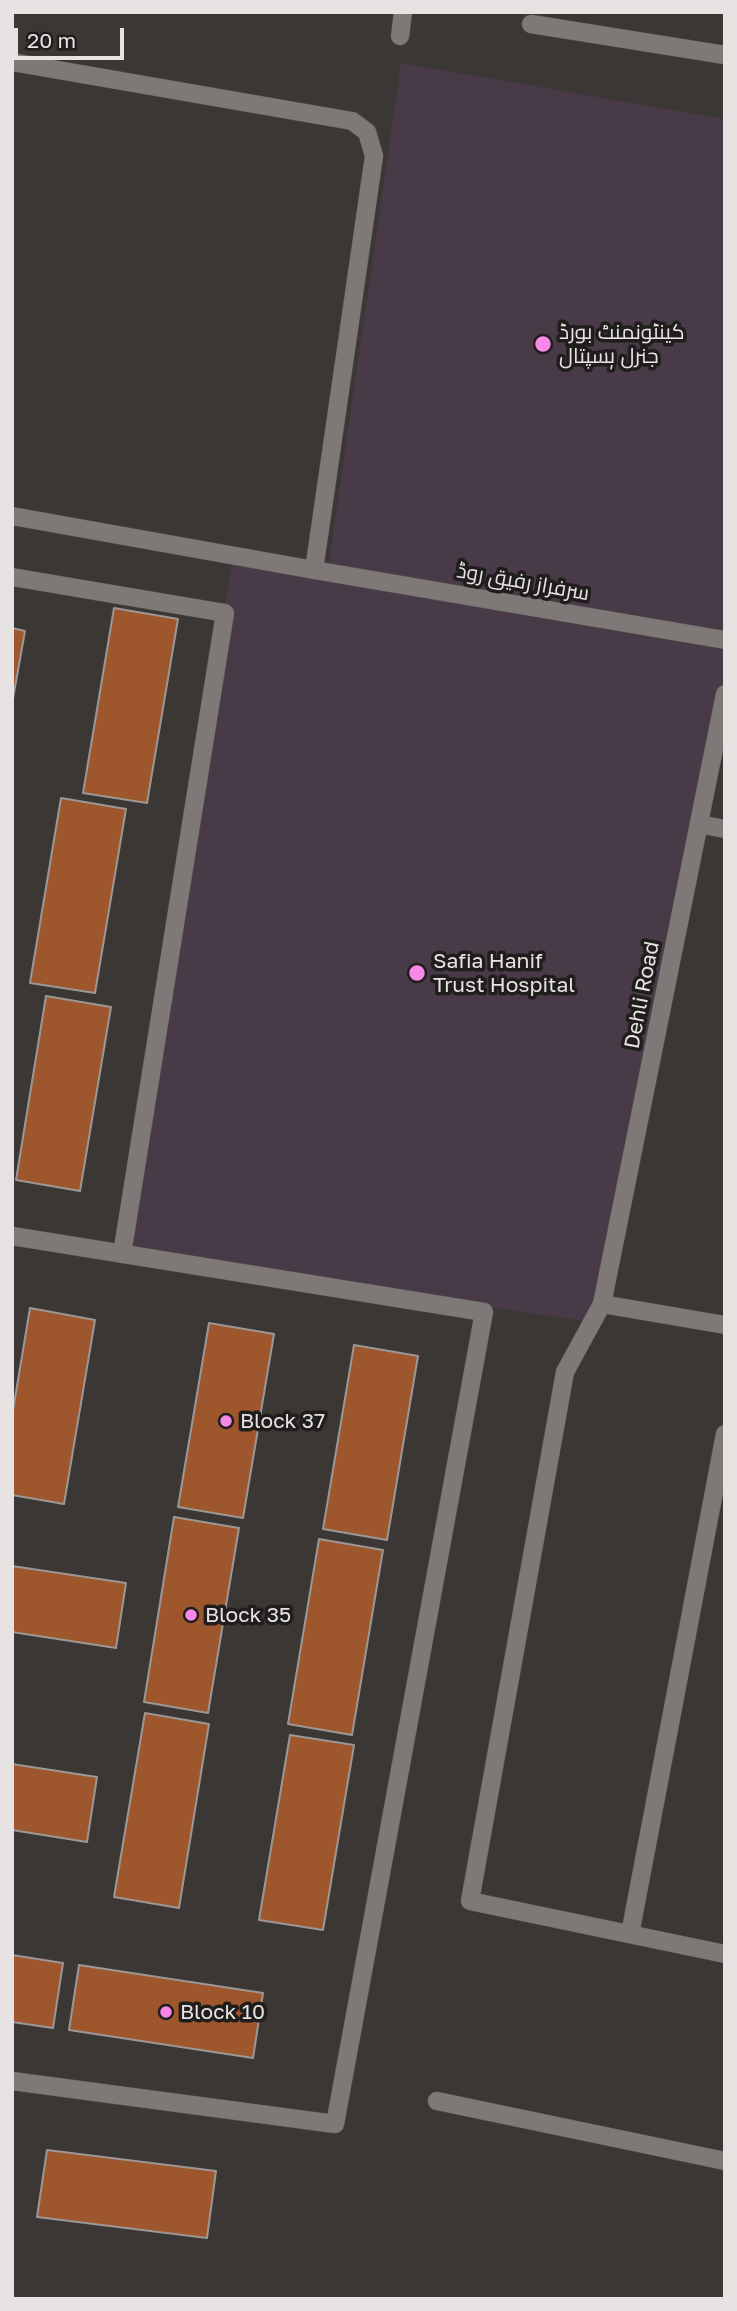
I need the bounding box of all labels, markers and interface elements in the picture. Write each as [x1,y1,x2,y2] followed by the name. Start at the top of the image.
[18,14,128,58] scale bar
[27,27,76,53] text: 20 m
[559,319,685,369] place label: کینٹونمنٹ بورڈ جنرل ہسپتال
[533,334,553,354] marker: کینٹونمنٹ بورڈ جنرل ہسپتال
[455,558,591,606] street label: سرفراز رفیق روڈ
[619,939,665,1051] street label: Dehli Road
[433,948,575,998] place label: Safia Hanif Trust Hospital
[407,963,427,983] marker: Safia Hanif Trust Hospital
[240,1408,325,1434] place label: Block 37
[218,1413,234,1429] marker: Block 37
[205,1602,291,1628] place label: Block 35
[183,1607,199,1623] marker: Block 35
[180,1999,265,2025] place label: Block 10
[158,2004,174,2020] marker: Block 10

